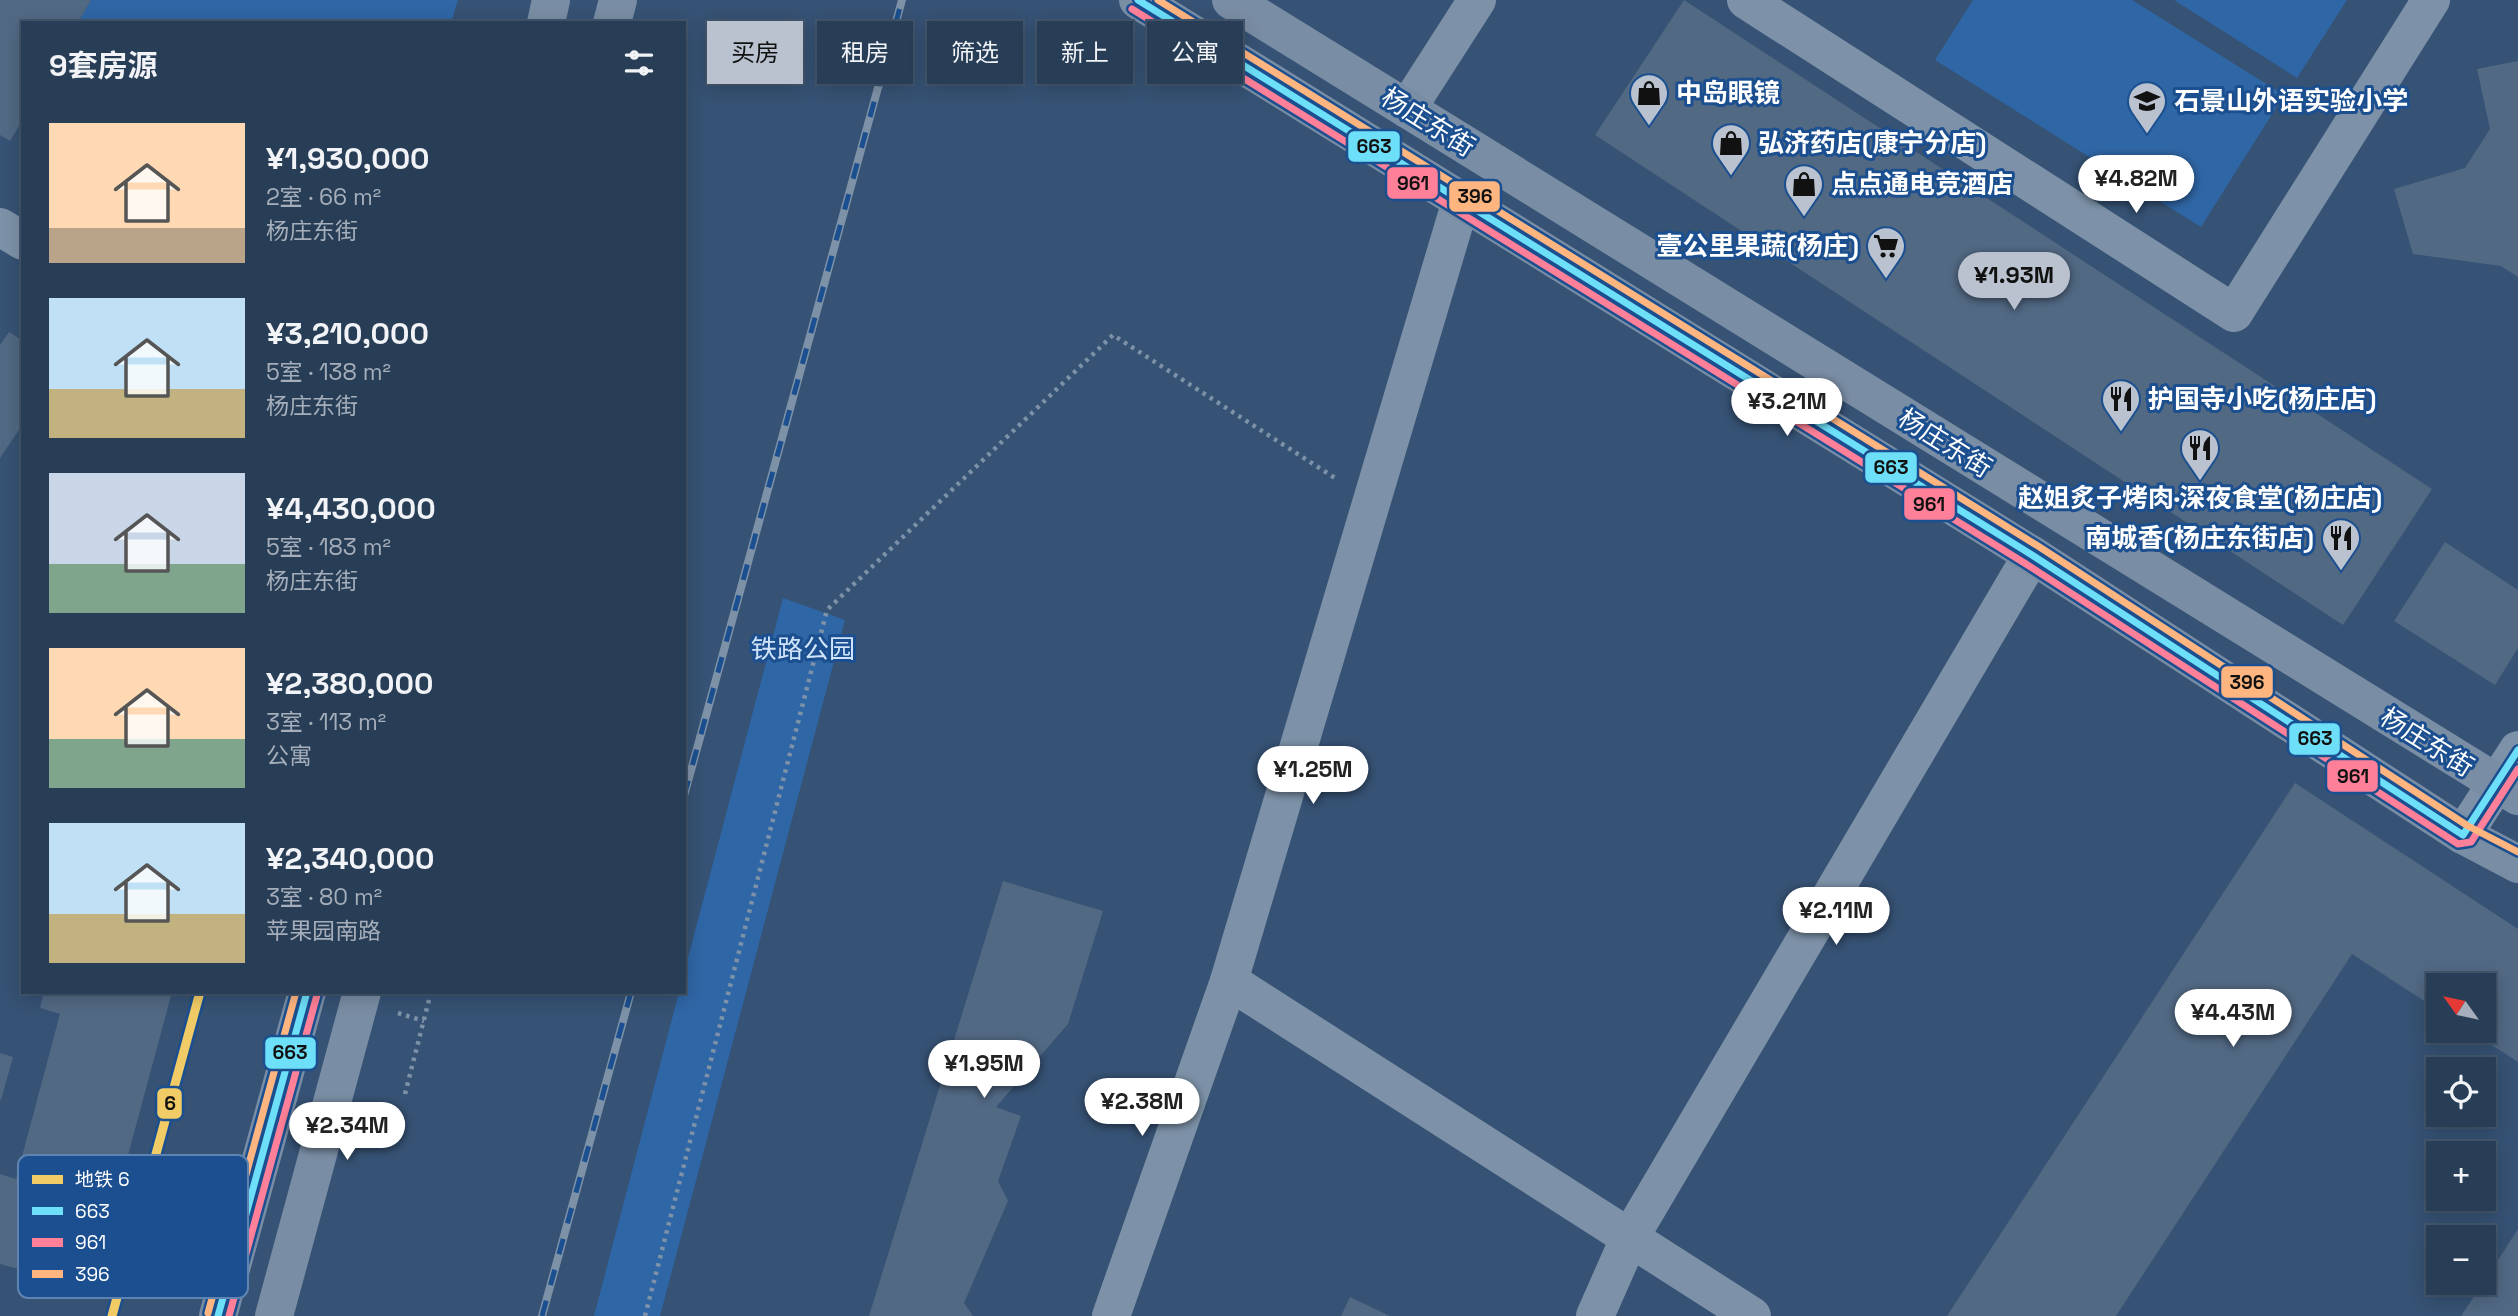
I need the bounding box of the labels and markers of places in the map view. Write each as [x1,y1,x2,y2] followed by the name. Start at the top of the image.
[1628,72,1670,127] shop icon: 中岛眼镜
[1676,76,1780,110] place label: 中岛眼镜
[2126,80,2168,135] school or university icon: 石景山外语实验小学
[2174,84,2408,118] place label: 石景山外语实验小学
[1710,122,1752,177] shop icon: 弘济药店(康宁分店)
[1758,126,1987,160] place label: 弘济药店(康宁分店)
[2079,156,2193,215] pin: ¥4.82M
[1783,163,1825,218] shop icon: 点点通电竞酒店
[1831,167,2013,201] place label: 点点通电竞酒店
[1865,225,1907,280] supermarket icon: 壹公里果蔬(杨庄)
[1657,229,1859,263] place label: 壹公里果蔬(杨庄)
[1957,252,2071,312] pin: ¥1.93M
[1730,378,1844,438] pin: ¥3.21M
[2100,378,2142,433] restaurant icon: 护国寺小吃(杨庄店)
[2148,382,2377,416] place label: 护国寺小吃(杨庄店)
[2179,427,2221,482] restaurant icon: 赵姐炙子烤肉·深夜食堂(杨庄店)
[2018,481,2382,515] place label: 赵姐炙子烤肉·深夜食堂(杨庄店)
[2320,517,2362,572] restaurant icon: 南城香(杨庄东街店)
[2086,521,2314,555] place label: 南城香(杨庄东街店)
[1256,746,1370,806] pin: ¥1.25M
[1779,888,1893,947] pin: ¥2.11M
[2176,990,2290,1049] pin: ¥4.43M
[927,1040,1041,1100] pin: ¥1.95M
[1085,1078,1199,1138] pin: ¥2.38M
[290,1102,404,1162] pin: ¥2.34M

